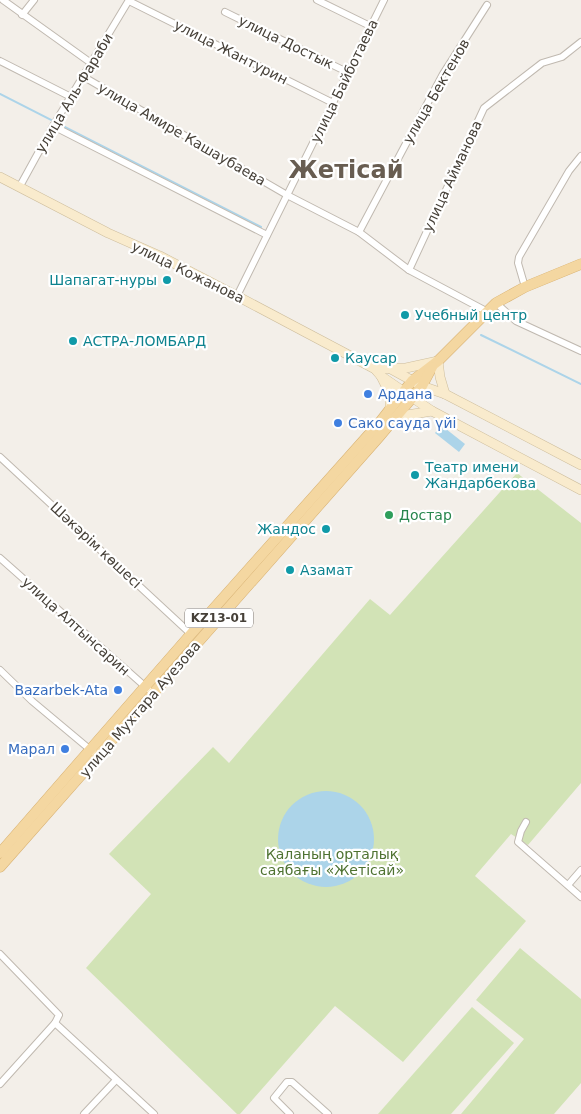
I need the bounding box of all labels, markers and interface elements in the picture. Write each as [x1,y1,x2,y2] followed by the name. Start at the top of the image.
[236,12,336,72] street label: улица Достык
[172,16,290,88] street label: улица Жантурин
[307,17,381,145] street label: улица Байботаева
[32,30,116,156] street label: улица Аль-Фараби
[399,36,473,146] street label: улица Бектенов
[95,79,269,189] street label: улица Амире Кашаубаева
[419,118,485,234] street label: улица Айманова
[288,156,404,184] district label: Жетісай
[129,238,247,306] street label: улица Кожанова
[49,272,157,288] place label: Шапагат-нуры
[161,274,173,286] marker: Шапагат-нуры
[415,307,527,323] place label: Учебный центр
[399,309,411,321] marker: Учебный центр
[83,333,206,349] place label: АСТРА-ЛОМБАРД
[67,335,79,347] marker: АСТРА-ЛОМБАРД
[345,350,397,366] place label: Каусар
[329,352,341,364] marker: Каусар
[378,386,432,402] place label: Ардана
[362,388,374,400] marker: Ардана
[348,415,456,431] place label: Сако сауда үйі
[332,417,344,429] marker: Сако сауда үйі
[424,459,536,491] place label: Театр имени Жандарбекова
[409,469,421,481] marker: Театр имени Жандарбекова
[47,499,145,591] street label: Шәкәрім көшесі
[399,507,452,523] place label: Достар
[383,509,395,521] marker: Достар
[257,521,316,537] place label: Жандос
[320,523,332,535] marker: Жандос
[300,562,353,578] place label: Азамат
[284,564,296,576] marker: Азамат
[19,573,133,679] street label: улица Алтынсарин
[185,608,253,628] road number: KZ13-01
[76,638,204,780] street label: улица Мухтара Ауезова
[14,682,108,698] place label: Bazarbek-Ata
[112,684,124,696] marker: Bazarbek-Ata
[8,741,55,757] place label: Марал
[59,743,71,755] marker: Марал
[260,846,404,878] park label: Қаланың орталық саябағы «Жетісай»

